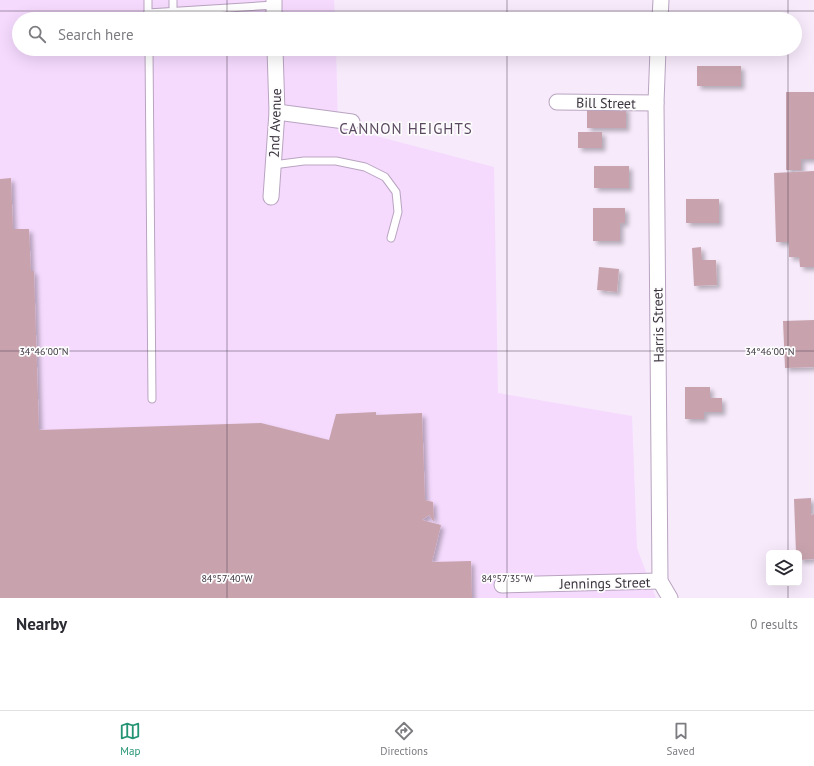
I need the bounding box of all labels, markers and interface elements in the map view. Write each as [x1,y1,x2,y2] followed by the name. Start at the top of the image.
[12,12,802,56] search box
[26,23,48,45] icon: search
[58,25,134,44] text: Search here
[265,88,285,158] street label: 2nd Avenue
[576,93,636,113] street label: Bill Street
[339,119,473,138] district label: CANNON HEIGHTS
[648,287,668,363] street label: Harris Street
[19,345,69,358] text: 34°46'00"N
[745,345,795,358] text: 34°46'00"N
[766,550,802,586] map controls
[766,550,802,586] button: layers
[201,572,253,585] text: 84°57'40"W
[481,572,533,585] text: 84°57'35"W
[558,573,651,593] street label: Jennings Street
[16,613,67,635] text: Nearby
[750,616,798,633] text: 0 results
[119,720,141,758] tab: Map
[380,720,428,758] tab: Directions
[667,720,695,758] tab: Saved

